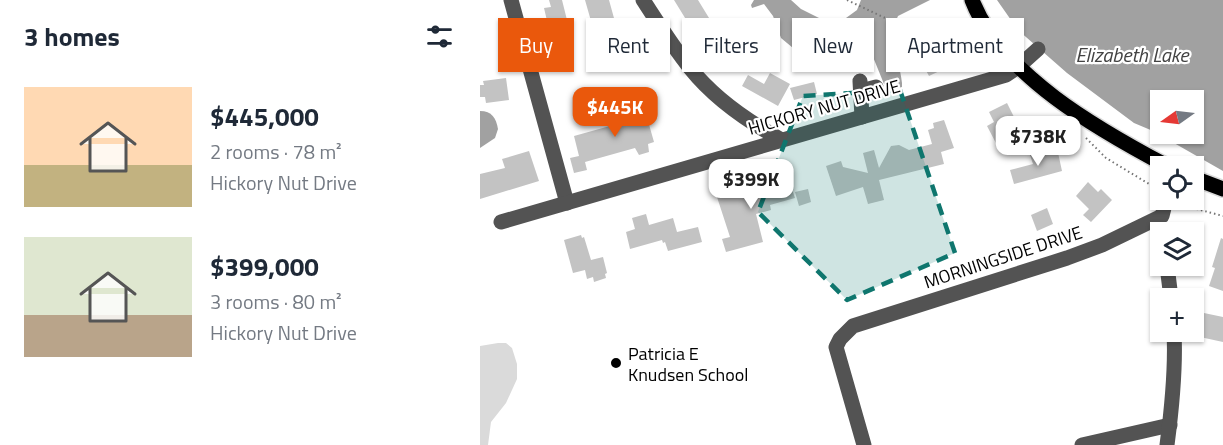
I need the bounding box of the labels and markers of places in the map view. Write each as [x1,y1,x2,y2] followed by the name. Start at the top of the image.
[573,87,657,138] pin: $445K
[996,116,1080,167] pin: $738K
[709,159,793,210] pin: $399K
[628,340,748,388] place label: Patricia E Knudsen School
[609,356,623,370] marker: Patricia E Knudsen School

